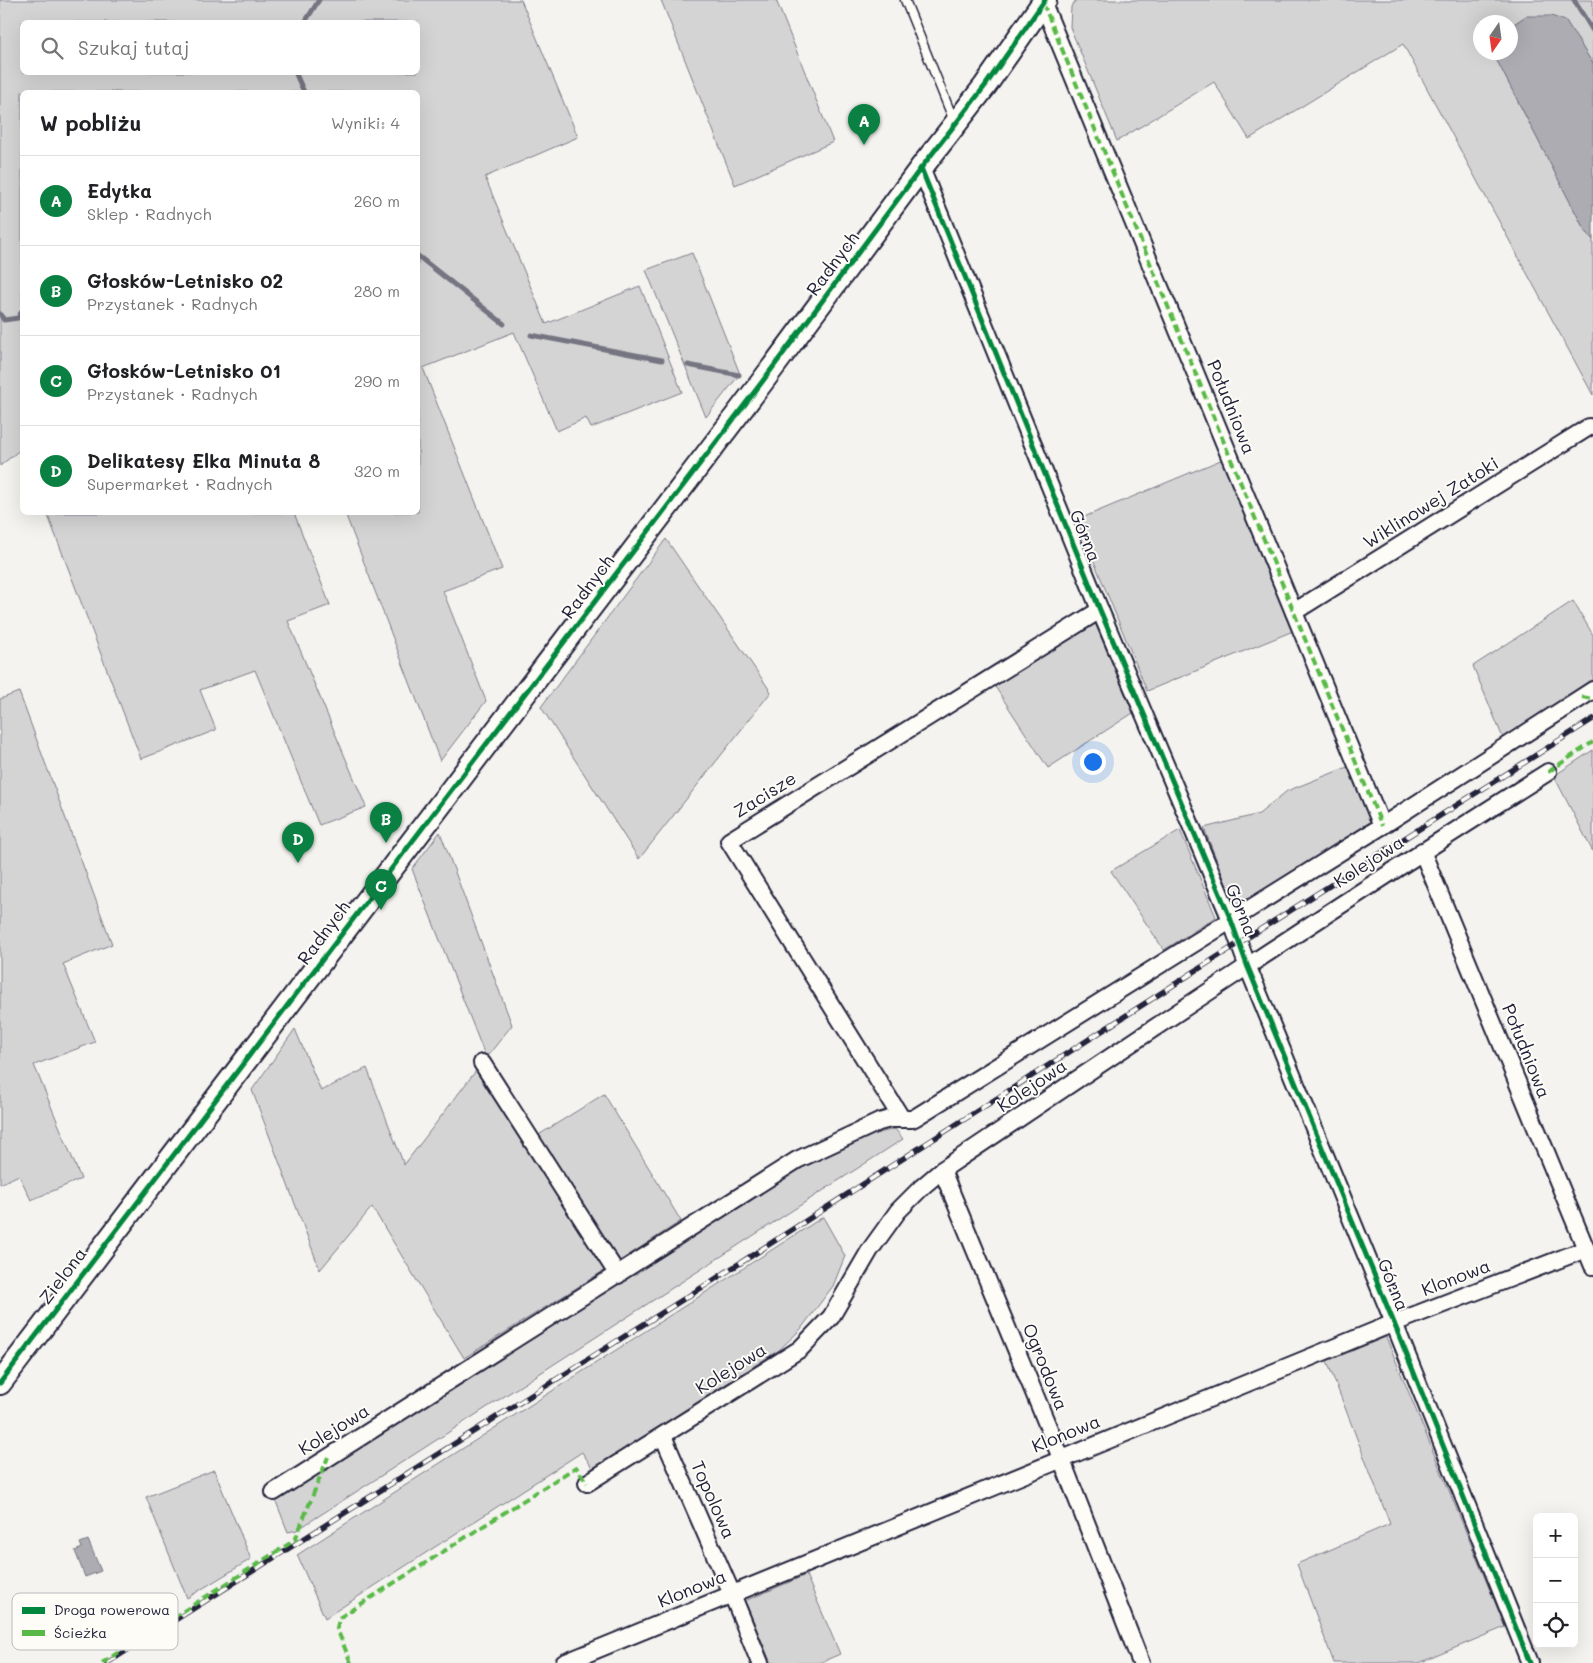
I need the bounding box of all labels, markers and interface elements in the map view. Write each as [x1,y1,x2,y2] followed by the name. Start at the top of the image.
[1473,15,1518,60] north arrow
[20,20,420,75] search box
[38,34,66,62] icon: search
[78,35,189,60] text: Szukaj tutaj
[848,104,880,145] pin: A
[40,109,141,136] text: W pobliżu
[331,112,400,133] text: Wyniki: 4
[87,178,152,203] text: Edytka
[50,190,62,211] text: A
[354,190,400,211] text: 260 m
[87,203,212,224] text: Sklep · Radnych
[800,227,864,300] street label: Radnych
[87,268,283,293] text: Głosków-Letnisko 02
[51,280,61,301] text: B
[354,280,400,301] text: 280 m
[87,293,257,314] text: Przystanek · Radnych
[1202,356,1262,457] street label: Południowa
[87,358,281,383] text: Głosków-Letnisko 01
[50,370,62,391] text: C
[354,370,400,391] text: 290 m
[87,383,257,404] text: Przystanek · Radnych
[87,448,320,473] text: Delikatesy Elka Minuta 8
[1358,451,1503,554] street label: Wiklinowej Zatoki
[50,460,62,481] text: D
[354,460,400,481] text: 320 m
[87,473,272,494] text: Supermarket · Radnych
[1065,506,1107,565] street label: Górna
[555,550,619,623] street label: Radnych
[1080,749,1106,775] your location
[729,766,800,823] street label: Zacisze
[370,802,402,843] pin: B
[282,822,314,863] pin: D
[1329,830,1408,893] street label: Kolejowa
[365,869,397,910] pin: C
[1221,880,1263,939] street label: Górna
[291,896,355,969] street label: Radnych
[1497,1000,1557,1101] street label: Południowa
[992,1053,1071,1117] street label: Kolejowa
[33,1242,91,1309] street label: Zielona
[1418,1253,1494,1301] street label: Klonowa
[1373,1255,1415,1314] street label: Górna
[1018,1320,1074,1414] street label: Ogrodowa
[691,1337,770,1399] street label: Kolejowa
[294,1398,373,1460] street label: Kolejowa
[1028,1408,1103,1458] street label: Klonowa
[686,1457,742,1542] street label: Topolowa
[1533,1513,1578,1648] map controls
[1533,1513,1578,1558] button: +
[1533,1558,1578,1603] button: −
[654,1563,729,1613] street label: Klonowa
[12,1593,178,1650] legend
[54,1600,170,1619] text: Droga rowerowa
[1533,1603,1578,1648] button: locate
[54,1623,107,1642] text: Ścieżka

